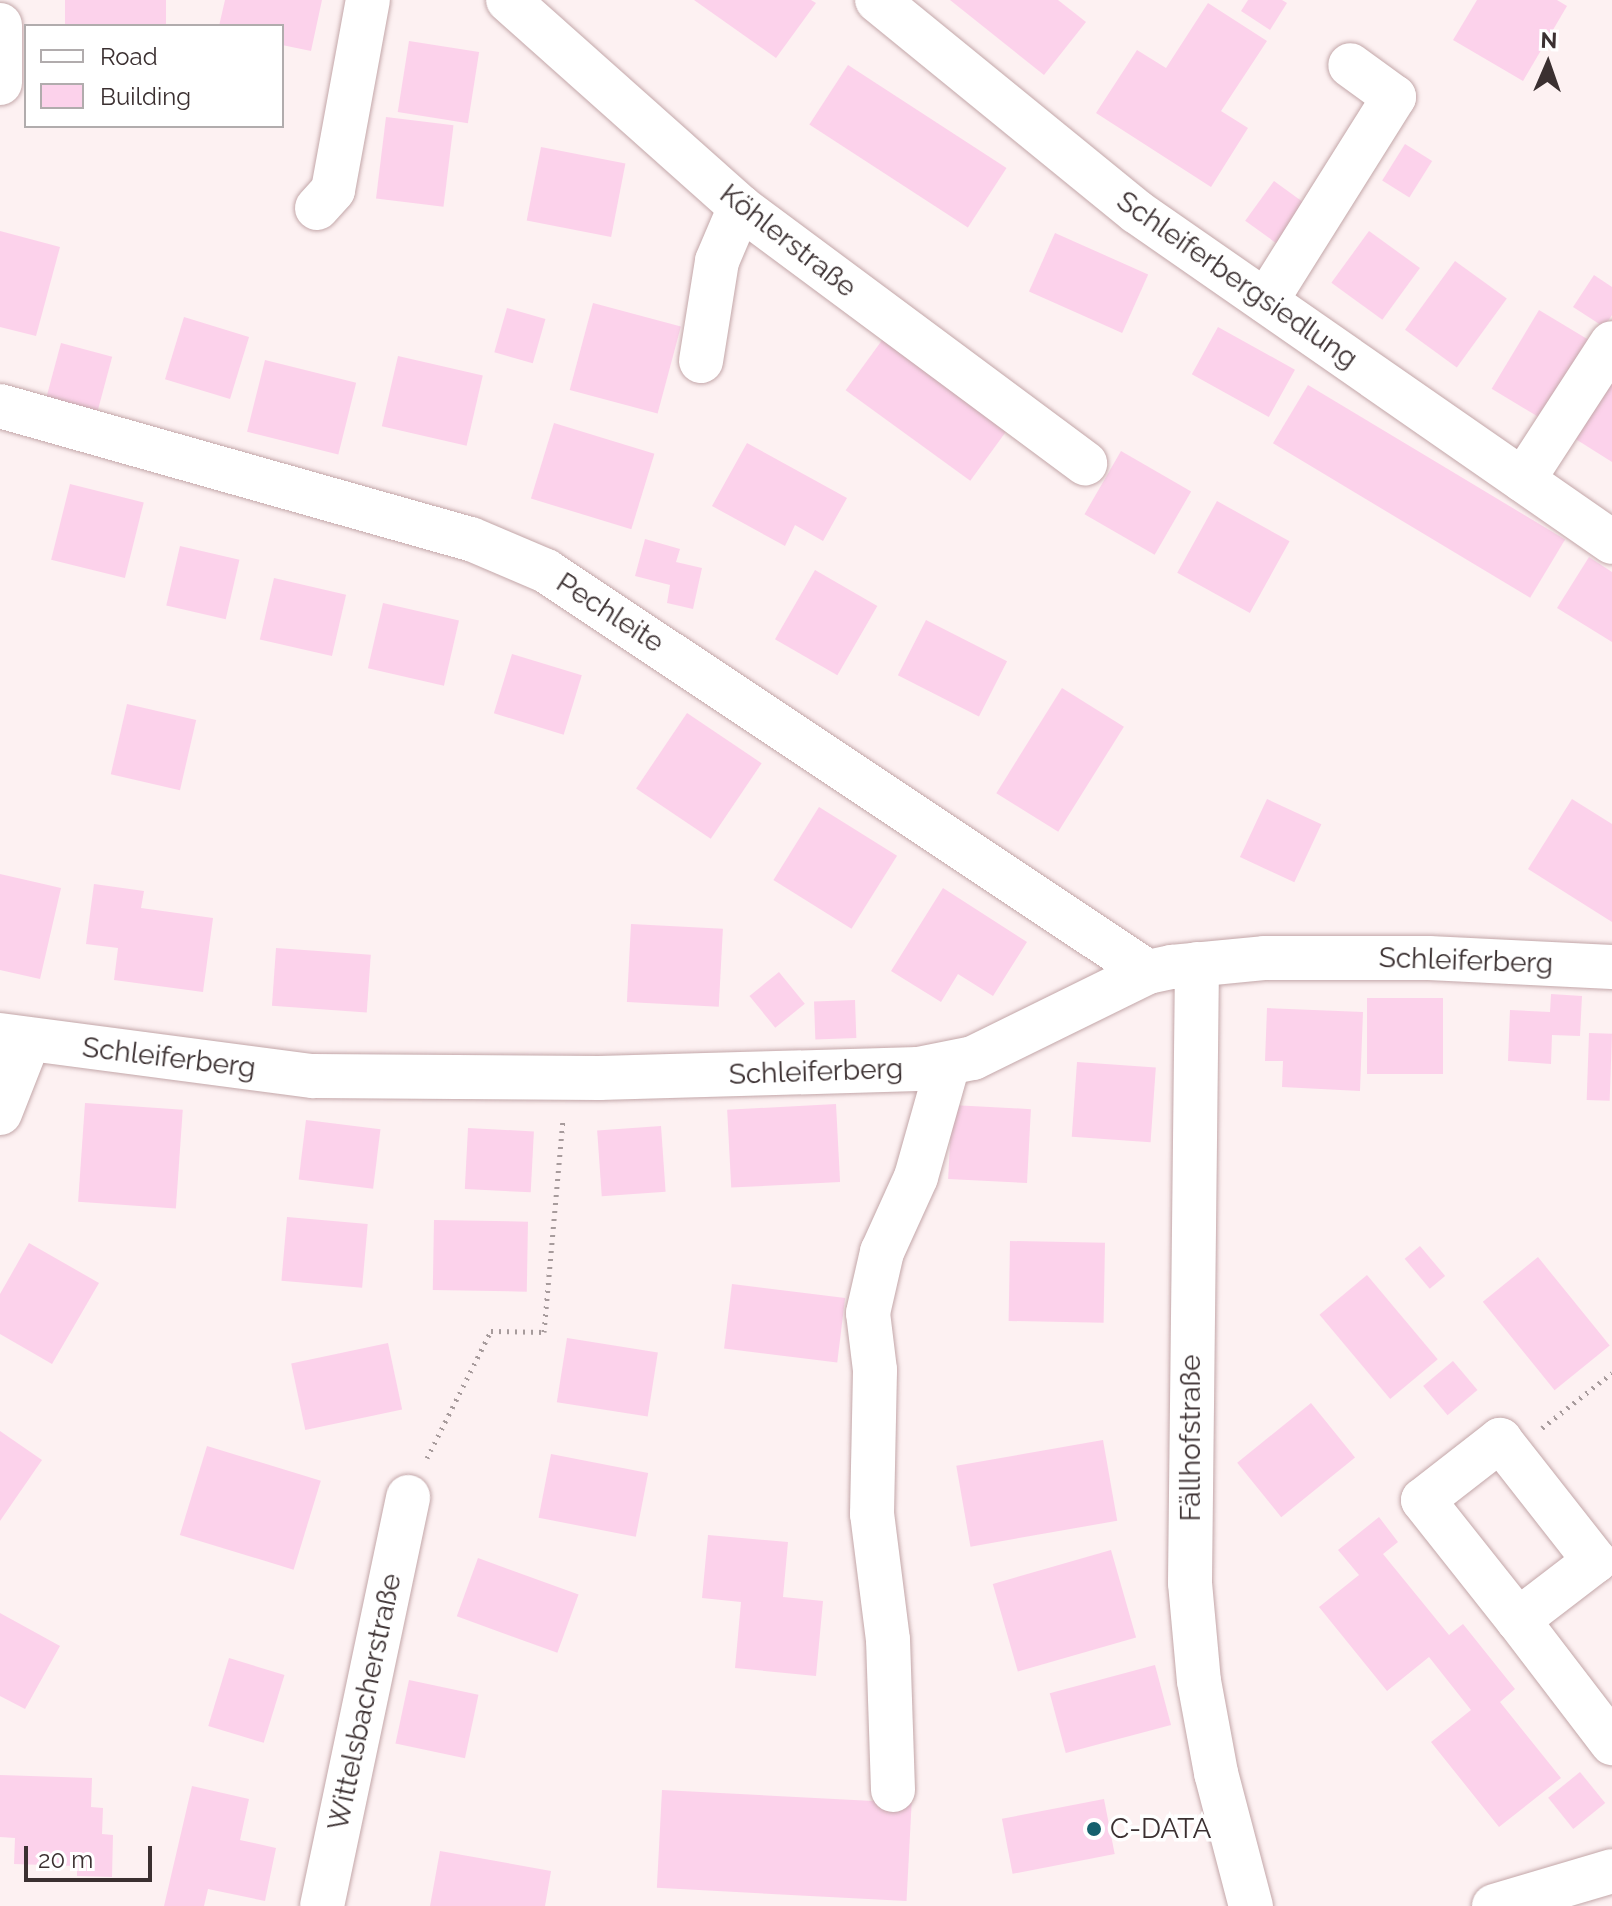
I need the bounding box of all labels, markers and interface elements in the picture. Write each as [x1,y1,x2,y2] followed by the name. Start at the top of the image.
[24,24,284,128] legend
[1508,24,1588,104] north arrow
[1540,27,1558,53] text: N
[100,42,158,71] text: Road
[100,82,191,111] text: Building
[713,177,863,305] street label: Köhlerstraße
[1110,184,1364,376] street label: Schleiferbergsiedlung
[550,566,670,660] street label: Pechleite
[1378,941,1554,981] street label: Schleiferberg
[80,1031,258,1085] street label: Schleiferberg
[728,1052,904,1092] street label: Schleiferberg
[1174,1355,1208,1521] street label: Fällhofstraße
[321,1570,409,1834] street label: Wittelsbacherstraße
[1110,1812,1211,1846] place label: C-DATA
[1085,1820,1103,1838] marker: C-DATA
[28,1830,156,1880] scale bar
[38,1845,93,1874] text: 20 m

